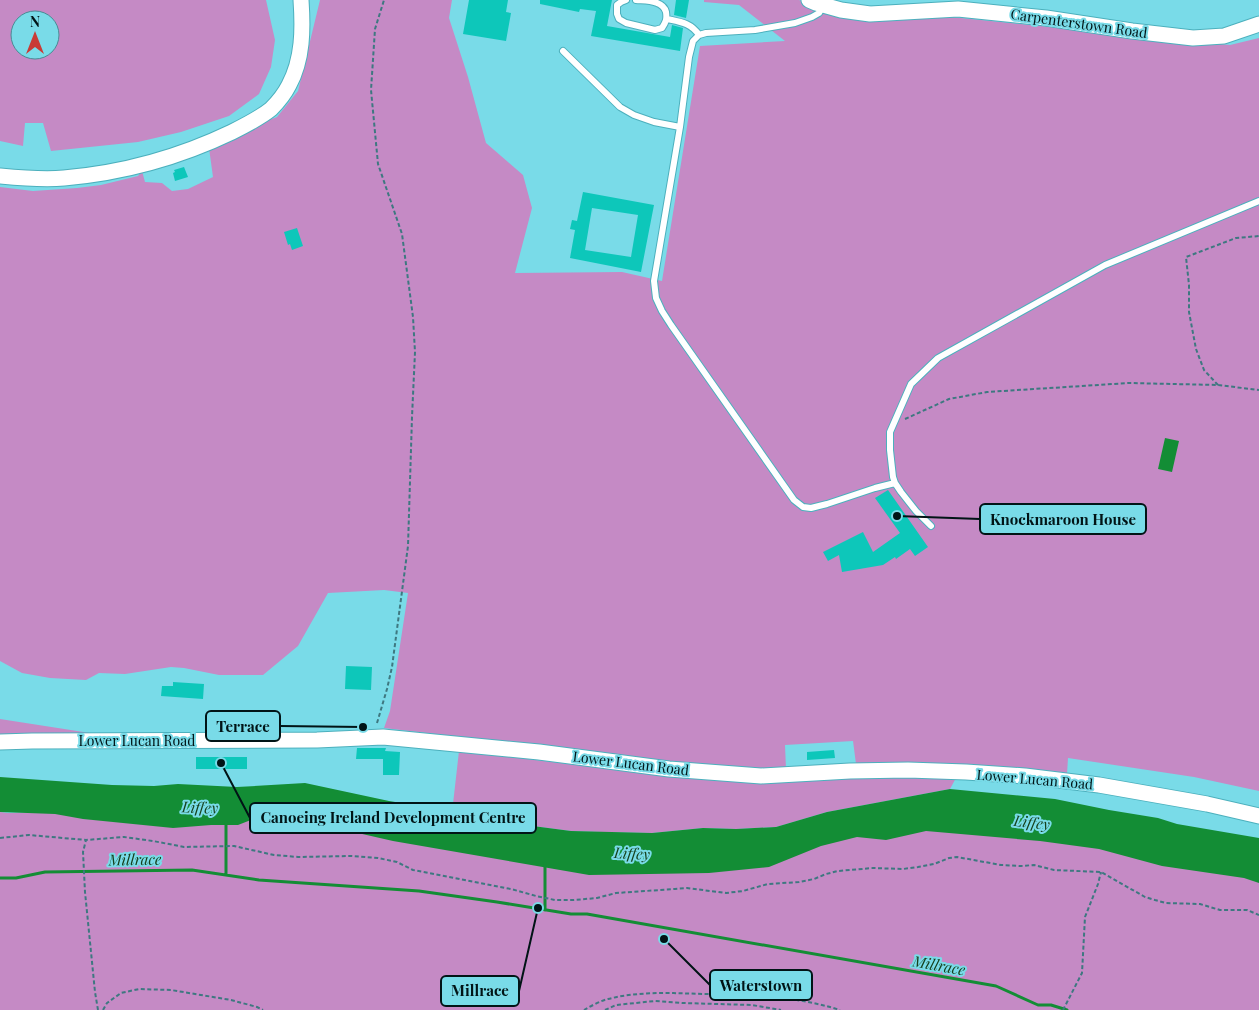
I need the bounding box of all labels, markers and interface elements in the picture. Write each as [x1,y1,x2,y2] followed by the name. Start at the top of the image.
[1009,4,1149,42] street label: Carpenterstown Road
[10,10,60,60] north arrow
[30,12,40,31] text: N
[980,504,1146,534] callout: Knockmaroon House
[990,509,1137,529] text: Knockmaroon House
[206,711,280,741] callout: Terrace
[216,716,270,736] text: Terrace
[79,731,195,750] street label: Lower Lucan Road
[572,746,690,780] street label: Lower Lucan Road
[976,764,1094,794] street label: Lower Lucan Road
[181,796,218,818] water label: Liffey
[250,803,536,833] callout: Canoeing Ireland Development Centre
[260,807,526,827] text: Canoeing Ireland Development Centre
[1012,810,1051,834] water label: Liffey
[612,842,651,864] water label: Liffey
[107,849,162,869] water label: Millrace
[910,950,967,980] water label: Millrace
[710,970,812,1000] callout: Waterstown
[719,975,803,995] text: Waterstown
[441,976,519,1006] callout: Millrace
[451,980,509,1000] text: Millrace

